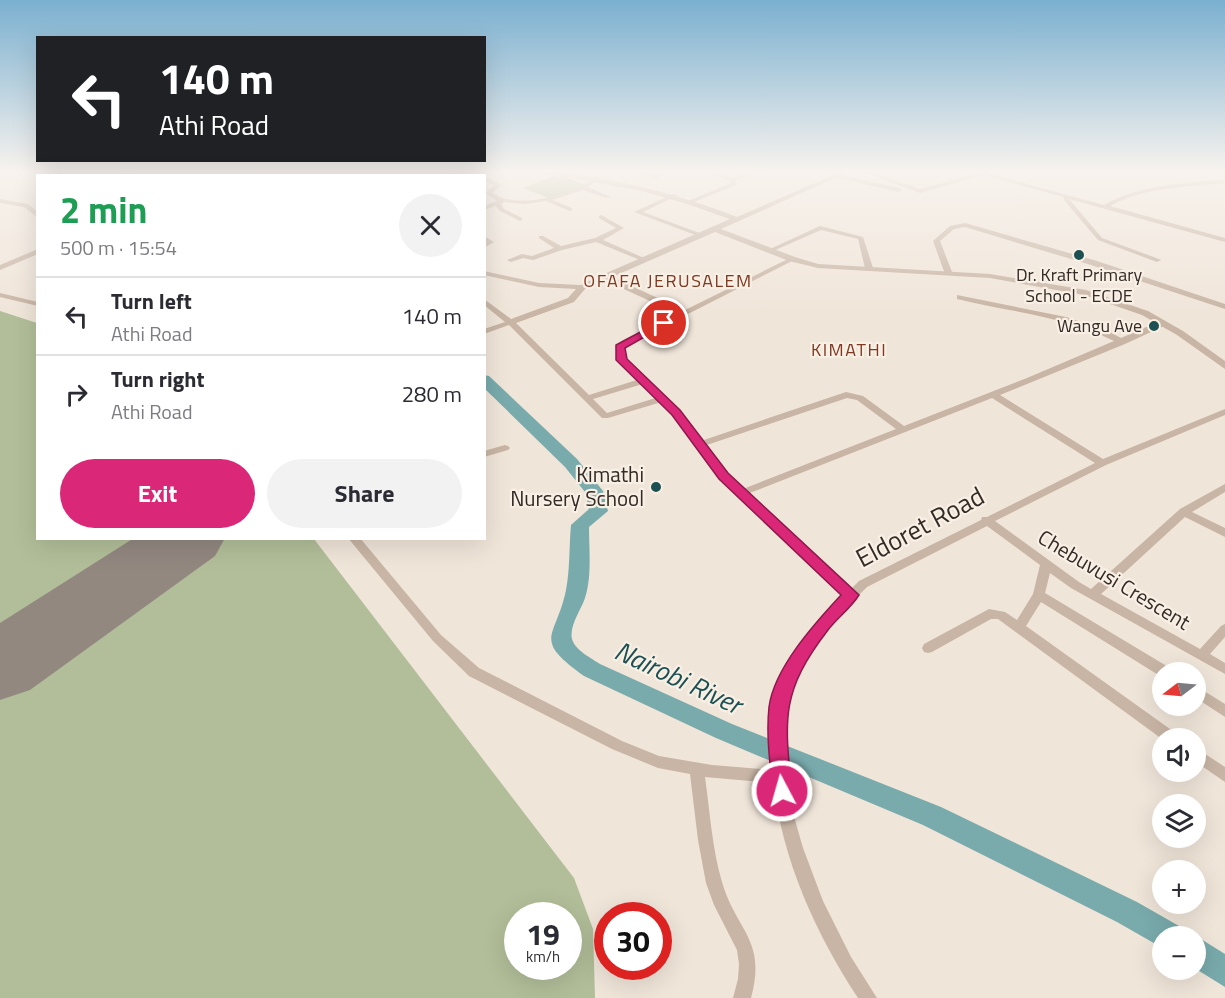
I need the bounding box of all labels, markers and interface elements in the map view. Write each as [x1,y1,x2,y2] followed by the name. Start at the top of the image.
[159,46,274,110] text: 140 m
[60,60,138,138] icon: left
[159,104,269,145] text: Athi Road
[60,182,147,237] text: 2 min
[399,194,462,257] button: close
[60,232,177,263] text: 500 m · 15:54
[1072,248,1086,262] marker: Dr. Kraft Primary School - ECDE
[1016,261,1142,309] place label: Dr. Kraft Primary School - ECDE
[583,267,753,294] district label: OFAFA JERUSALEM
[111,284,192,318] text: Turn left
[638,297,689,348] pin
[402,299,462,333] text: 140 m
[60,300,93,333] icon: left
[647,306,680,339] icon: arrive
[1057,312,1142,339] place label: Wangu Ave
[111,318,192,349] text: Athi Road
[1147,319,1161,333] marker: Wangu Ave
[811,336,887,363] district label: KIMATHI
[111,362,205,396] text: Turn right
[402,377,462,411] text: 280 m
[60,378,93,411] icon: right
[111,396,192,427] text: Athi Road
[510,458,644,514] place label: Kimathi Nursery School
[60,459,255,528] button: Exit
[267,459,462,528] button: Share
[848,476,991,577] street label: Eldoret Road
[649,480,663,494] marker: Kimathi Nursery School
[1032,521,1197,638] street label: Chebuvusi Crescent
[608,629,752,725] water label: Nairobi River
[1152,662,1206,716] north arrow
[1152,662,1206,980] map controls
[1152,728,1206,782] button: sound
[750,759,814,823] position arrow
[1152,794,1206,848] button: layers
[1152,860,1206,914] button: +
[594,902,672,980] speed limit sign: 30
[526,911,560,957] text: 19
[1152,926,1206,980] button: −
[526,945,560,968] text: km/h

